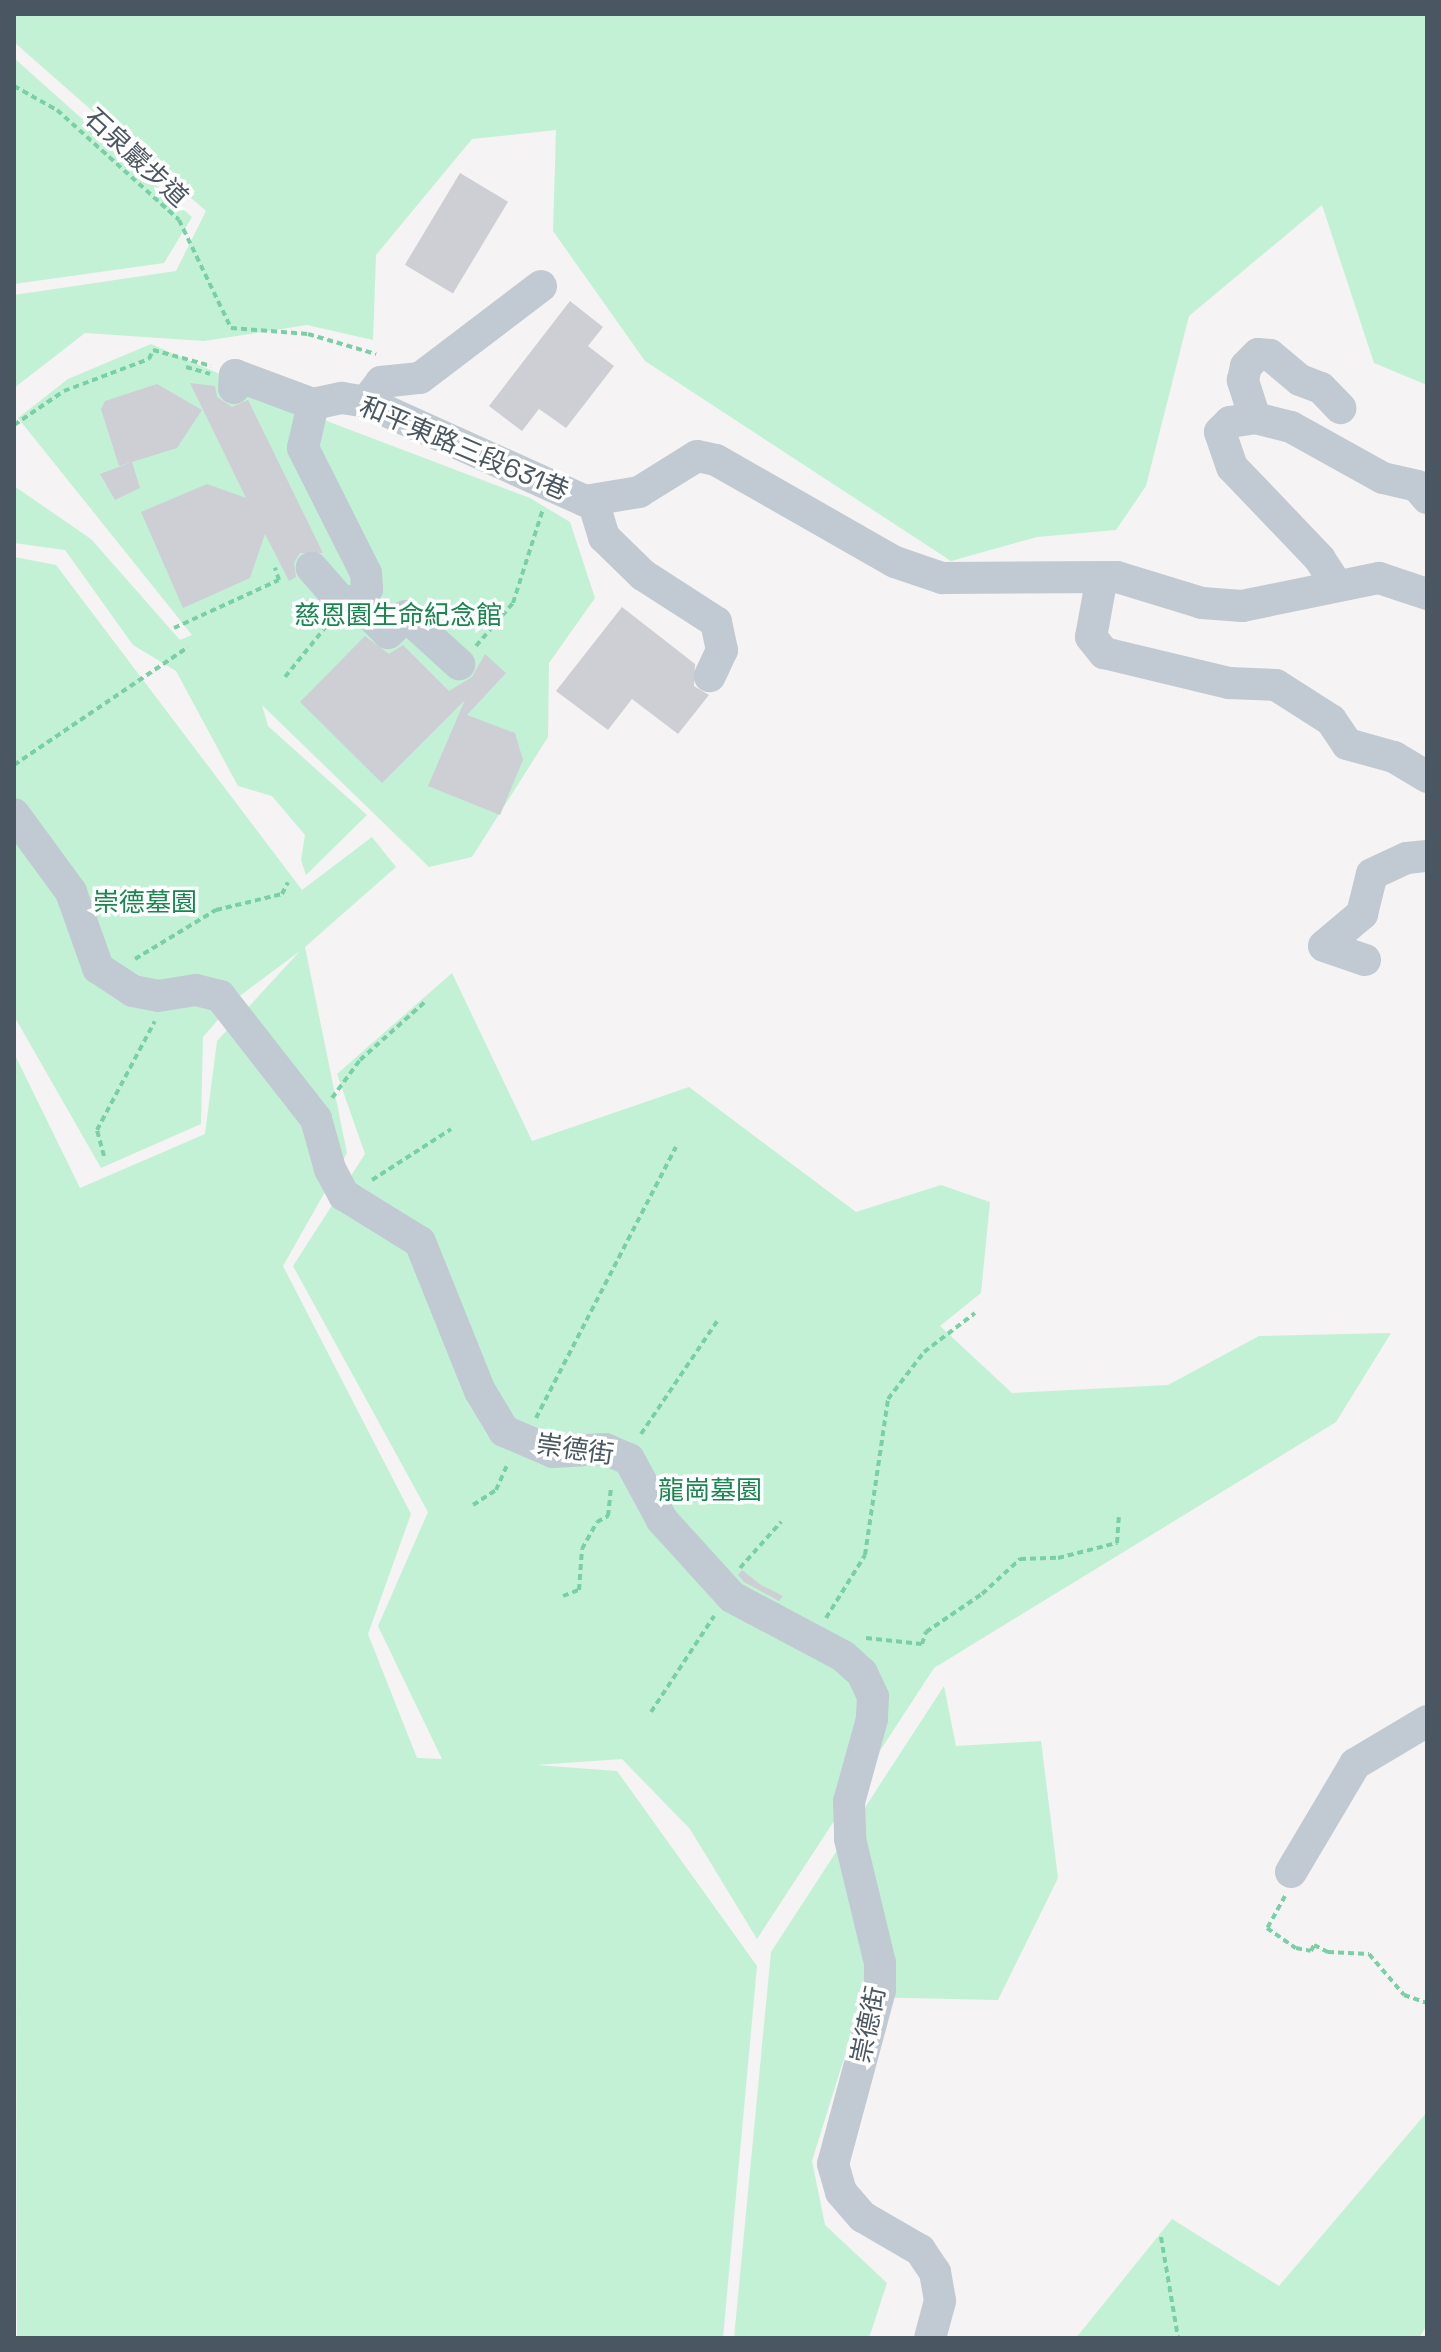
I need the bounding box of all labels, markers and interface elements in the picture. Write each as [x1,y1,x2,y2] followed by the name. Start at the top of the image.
[78,102,194,214] street label: 石泉巖步道
[355,391,573,507] street label: 和平東路三段631巷
[294,600,502,632] park label: 慈恩園生命紀念館
[93,887,197,919] park label: 崇德墓園
[534,1429,616,1471] street label: 崇德街
[658,1475,762,1507] park label: 龍崗墓園
[846,1984,892,2066] street label: 崇德街

